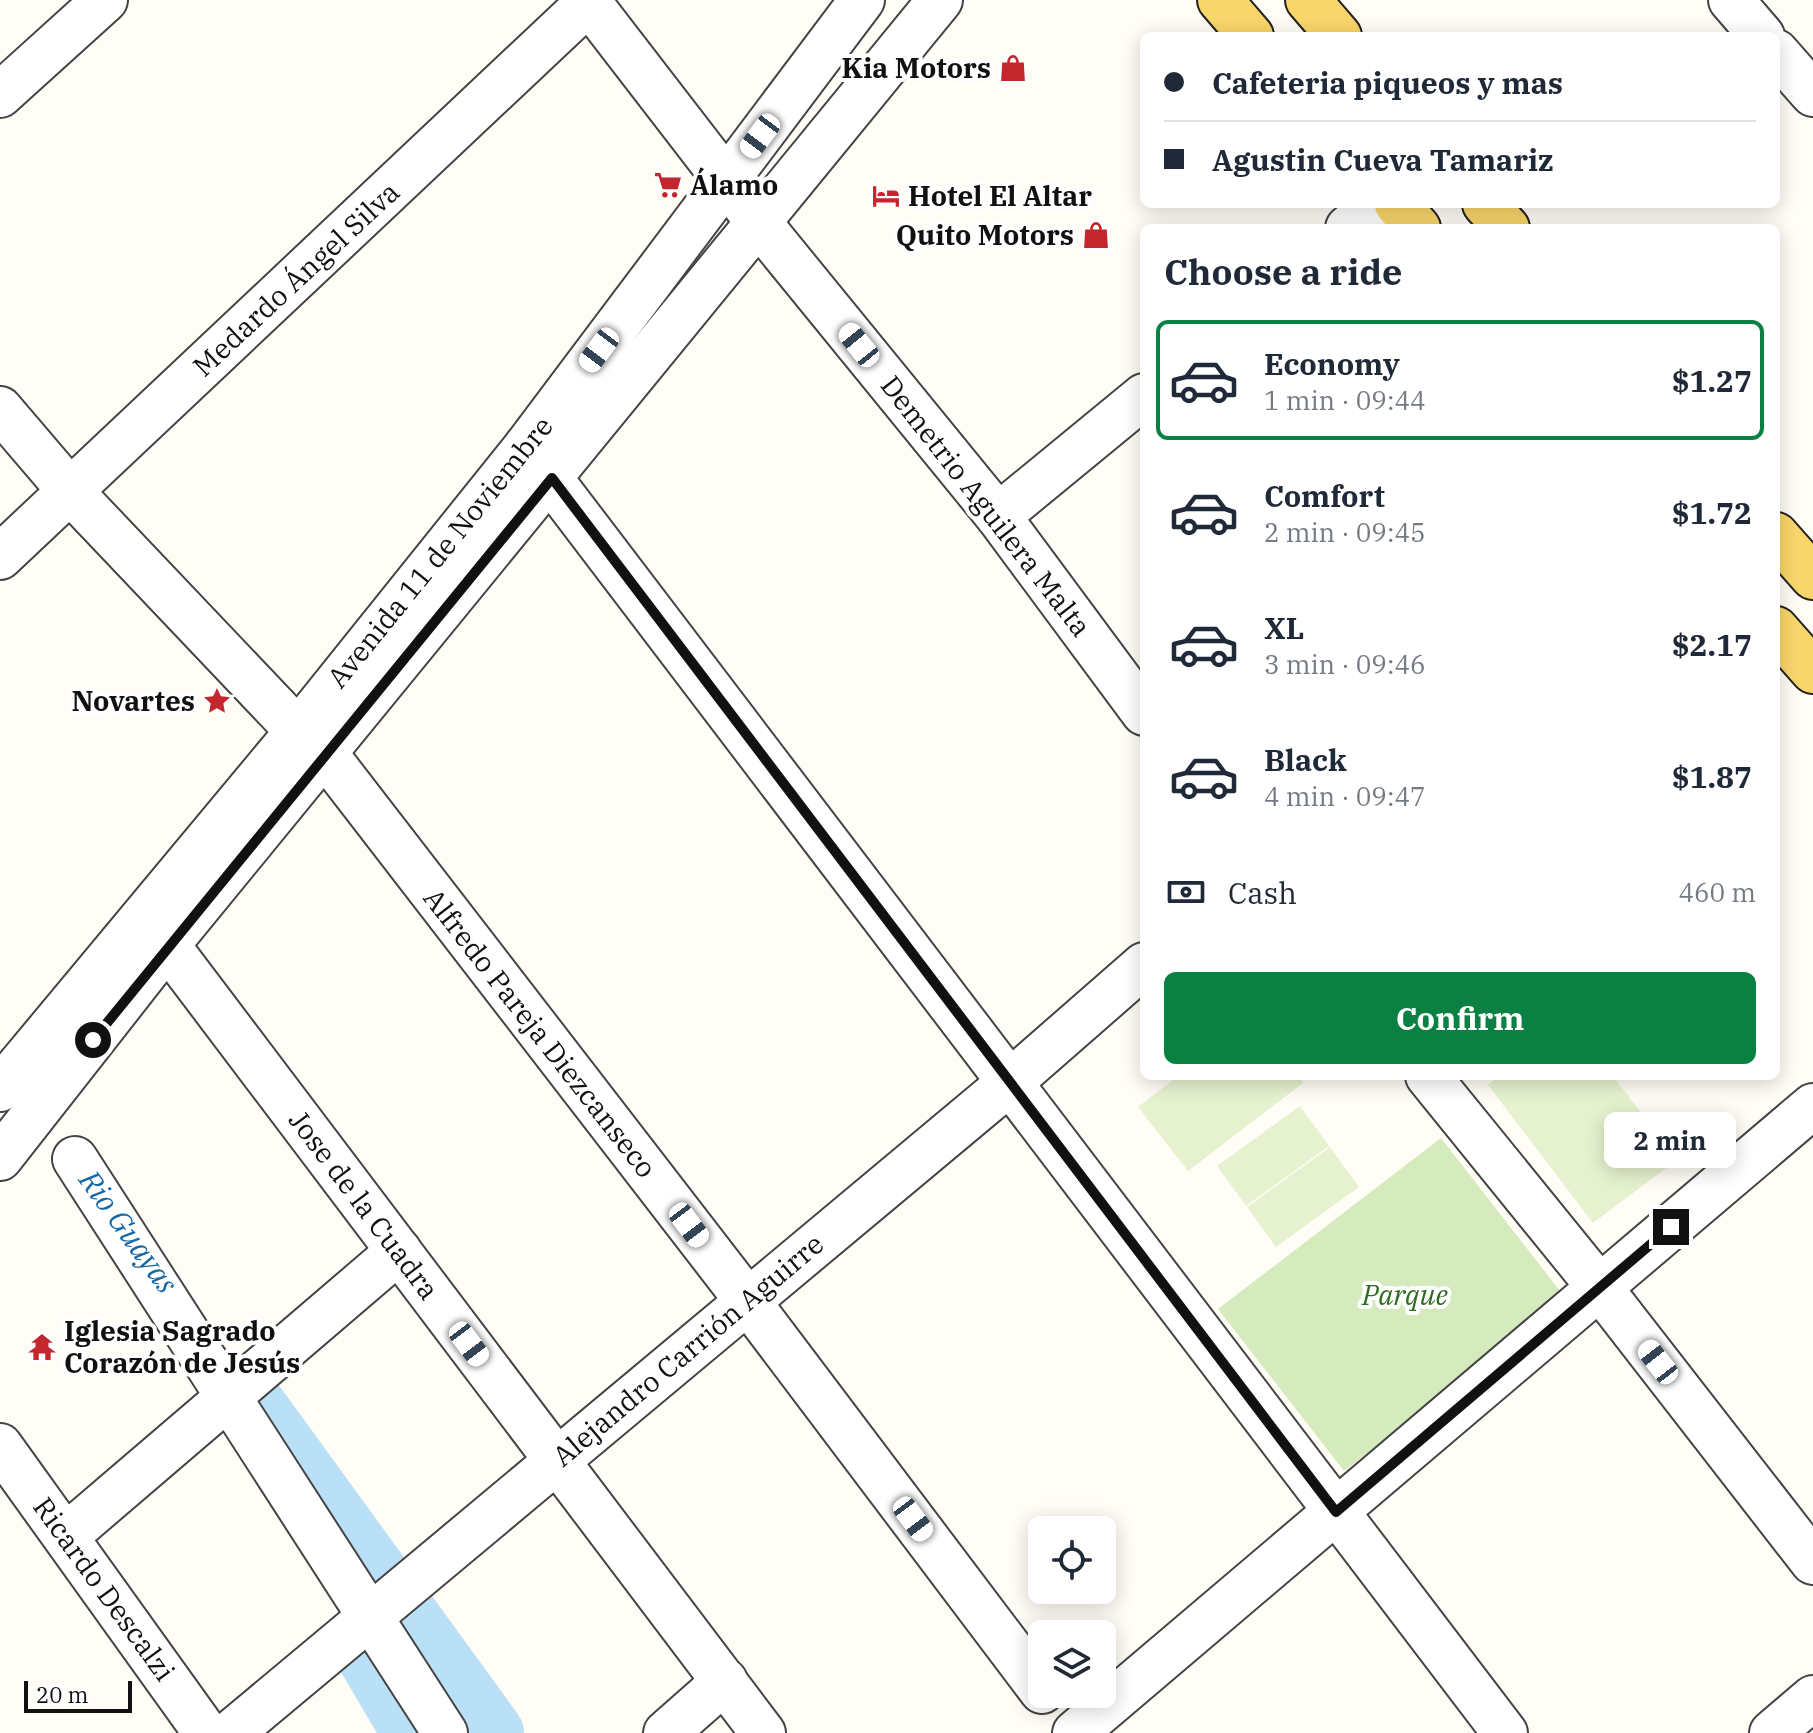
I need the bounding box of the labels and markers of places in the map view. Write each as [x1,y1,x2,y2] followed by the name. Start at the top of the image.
[842,49,991,86] place label: Kia Motors
[998,53,1028,83] shop icon: Kia Motors
[690,166,778,203] place label: Álamo
[653,170,683,200] supermarket icon: Álamo
[908,177,1092,214] place label: Hotel El Altar
[871,181,901,211] hotel icon: Hotel El Altar
[896,216,1074,253] place label: Quito Motors
[1081,220,1111,250] shop icon: Quito Motors
[71,682,195,719] place label: Novartes
[202,686,232,716] place icon: Novartes
[64,1312,300,1381] place label: Iglesia Sagrado Corazón de Jesús
[27,1332,57,1362] temple icon: Iglesia Sagrado Corazón de Jesús

